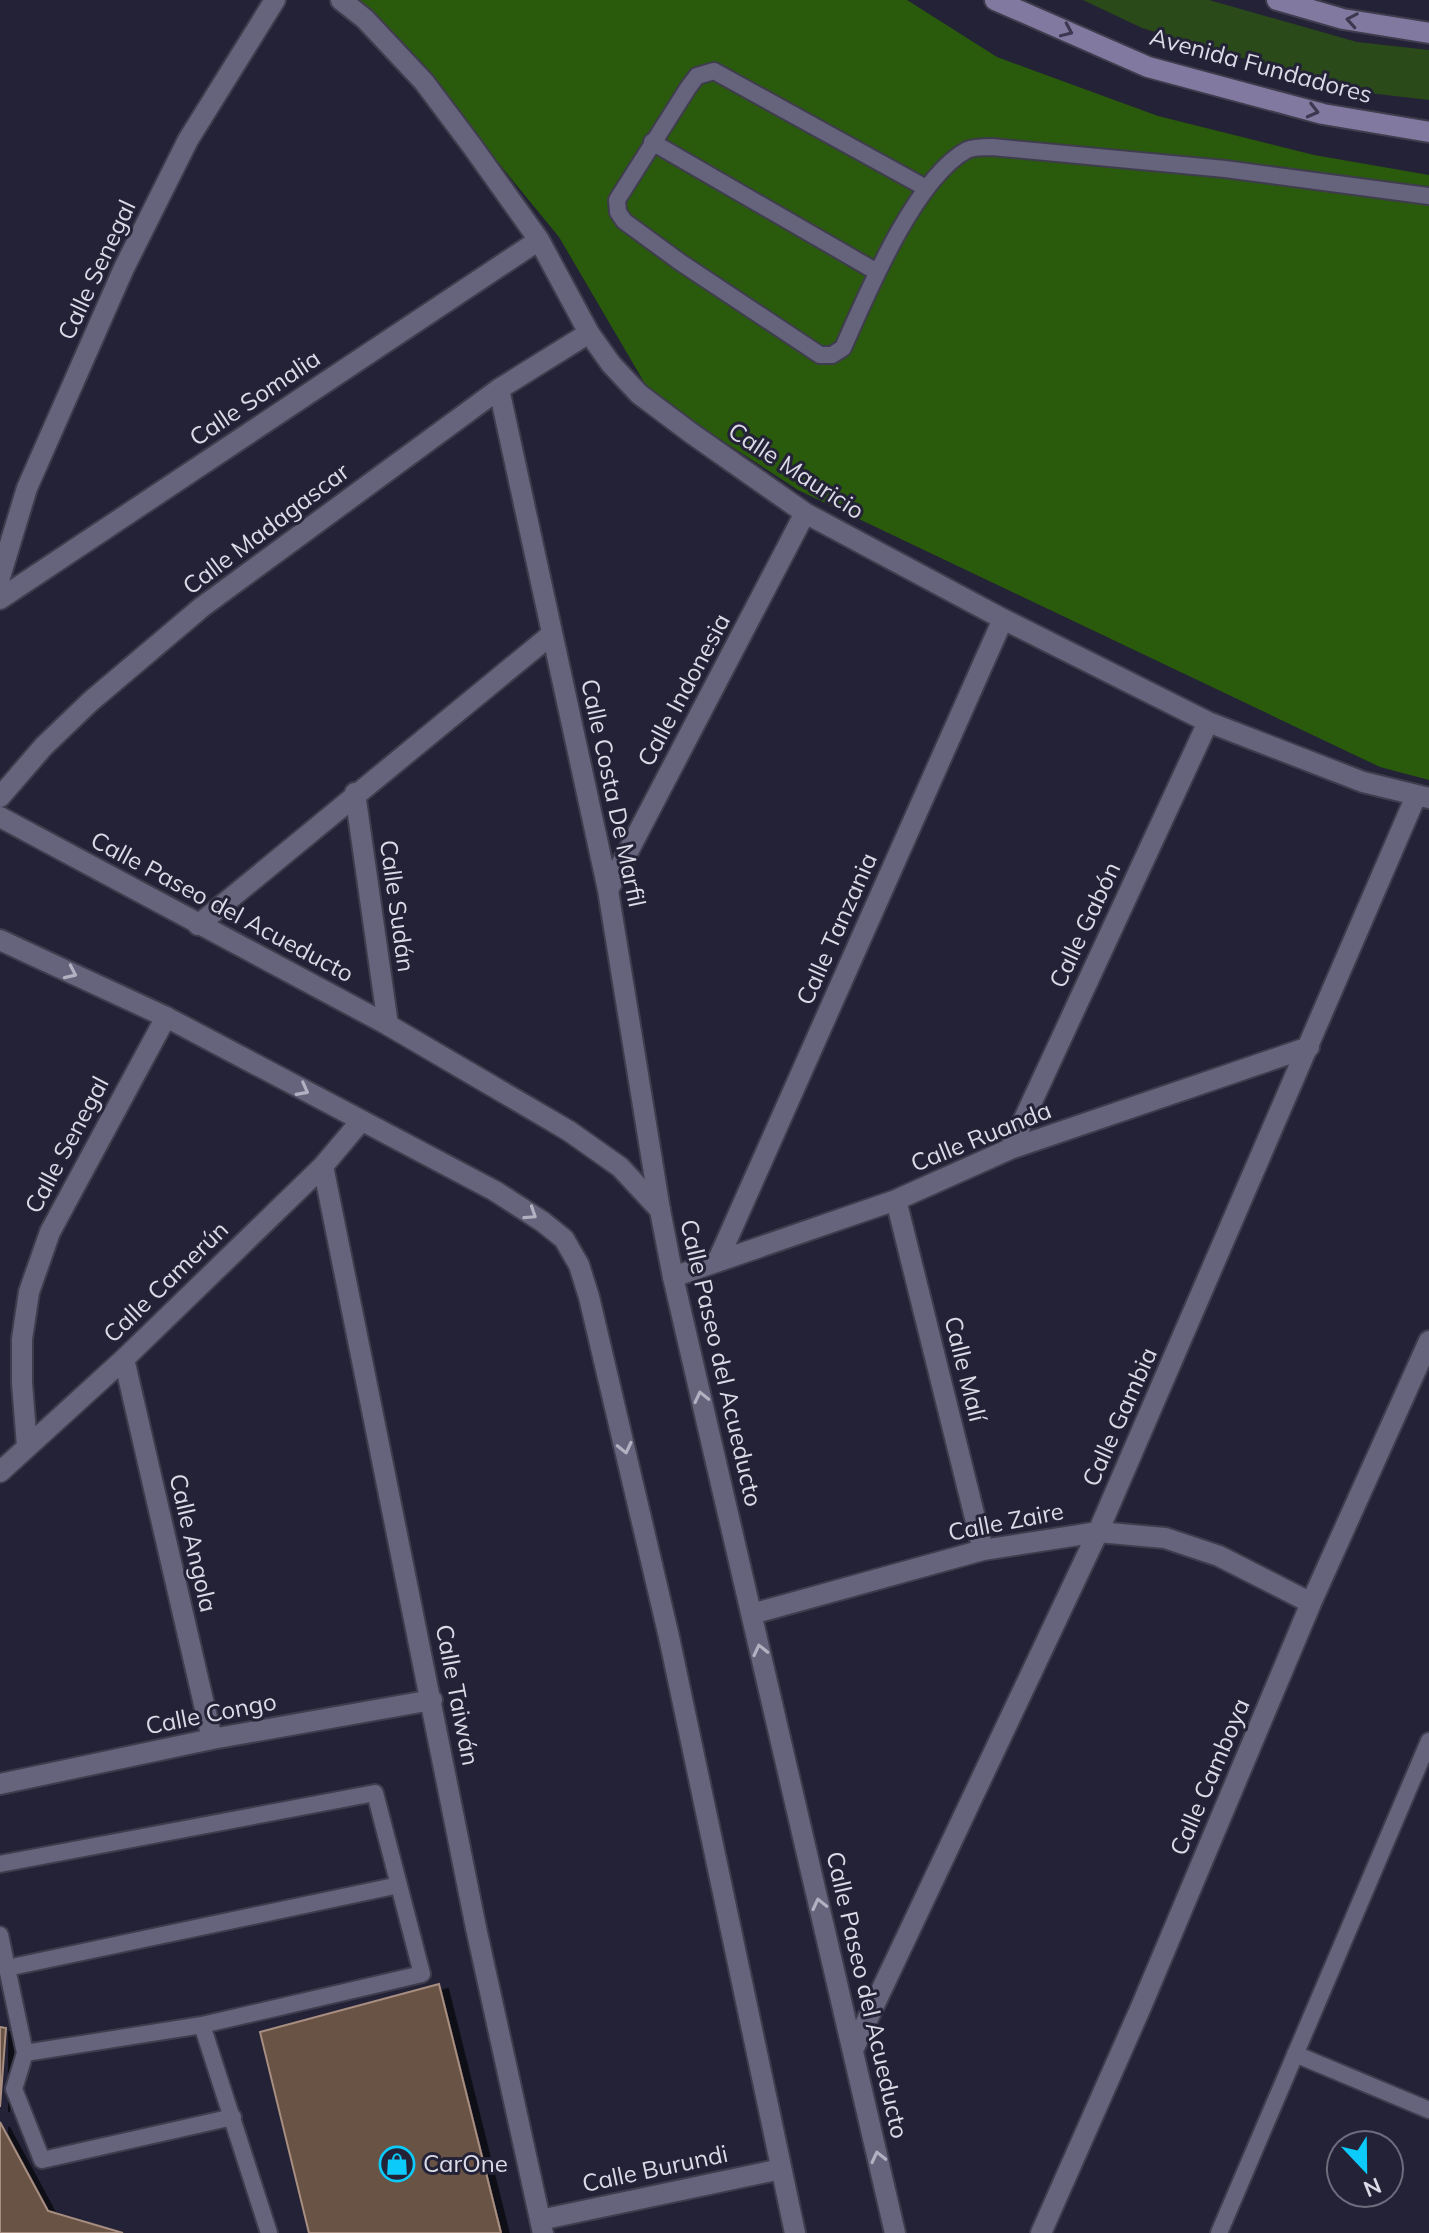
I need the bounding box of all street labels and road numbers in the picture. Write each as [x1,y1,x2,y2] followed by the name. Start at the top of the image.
[1147,21,1376,109] street label: Avenida Fundadores
[51,195,142,344] street label: Calle Senegal
[183,342,325,452] street label: Calle Somalia
[723,415,870,525] street label: Calle Mauricio
[176,456,355,601] street label: Calle Madagascar
[630,608,736,771] street label: Calle Indonesia
[575,676,653,910] street label: Calle Costa De Marfil
[86,824,359,988] street label: Calle Paseo del Acueducto
[374,838,422,974] street label: Calle Sudán
[789,848,883,1009] street label: Calle Tanzania
[1042,857,1126,992] street label: Calle Gabón
[17,1071,115,1218] street label: Calle Senegal
[906,1094,1055,1178] street label: Calle Ruanda
[96,1214,234,1348] street label: Calle Camerún
[674,1216,770,1509] street label: Calle Paseo del Acueducto
[938,1313,994,1426] street label: Calle Malí
[1075,1343,1163,1491] street label: Calle Gambia
[163,1471,224,1615] street label: Calle Angola
[946,1495,1066,1547] street label: Calle Zaire
[430,1622,486,1768] street label: Calle Taiwán
[143,1686,279,1740] street label: Calle Congo
[1163,1694,1256,1860] street label: Calle Camboya
[820,1848,916,2141] street label: Calle Paseo del Acueducto
[579,2138,730,2198] street label: Calle Burundi

